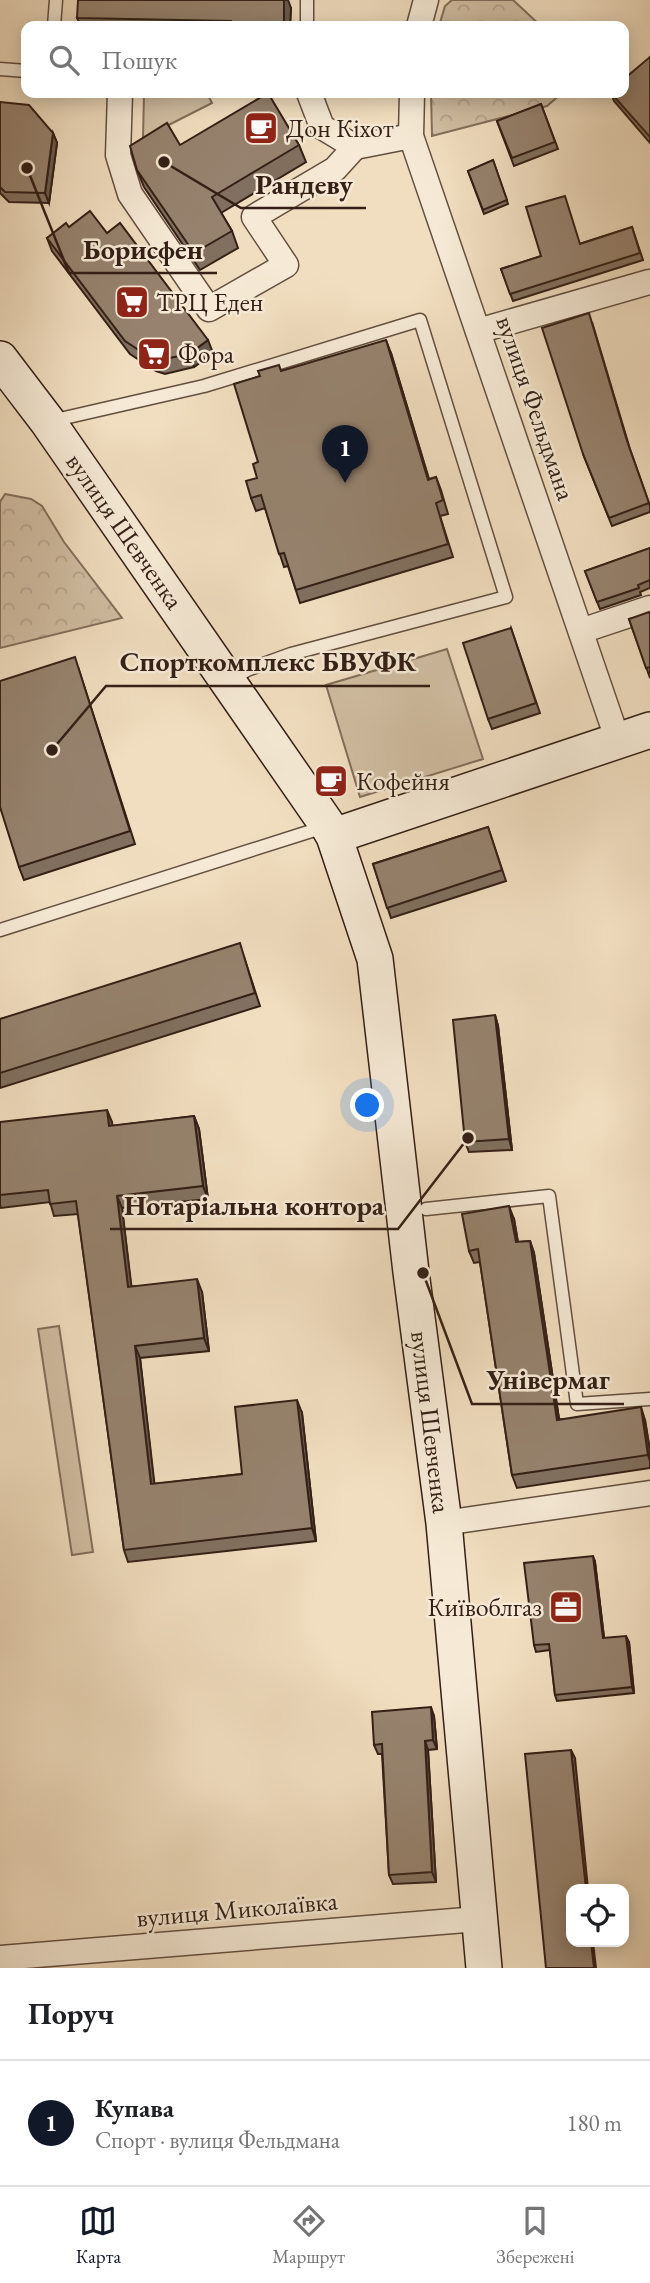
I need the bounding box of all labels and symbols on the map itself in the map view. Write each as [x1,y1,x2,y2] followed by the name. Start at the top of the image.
[242,109,280,147] cafe icon: Дон Кіхот
[286,111,394,145] place label: Дон Кіхот
[241,159,366,208] callout: Рандеву
[255,166,353,202] text: Рандеву
[69,224,217,273] callout: Борисфен
[83,231,203,267] text: Борисфен
[113,283,151,321] supermarket icon: ТРЦ Еден
[156,285,263,319] place label: ТРЦ Еден
[489,311,584,505] street label: вулиця Фельдмана
[135,335,173,373] supermarket icon: Фора
[178,337,235,371] place label: Фора
[322,425,368,483] pin: 1
[58,446,192,616] street label: вулиця Шевченка
[106,637,430,686] callout: Спорткомплекс БВУФК
[120,643,418,679] text: Спорткомплекс БВУФК
[312,762,350,800] cafe icon: Кофейня
[356,764,450,798] place label: Кофейня
[350,1088,384,1122] your location
[110,1180,398,1229] callout: Нотаріальна контора
[124,1187,385,1223] text: Нотаріальна контора
[403,1329,459,1516] street label: вулиця Шевченка
[472,1355,624,1404] callout: Універмаг
[485,1361,610,1397] text: Універмаг
[547,1588,585,1626] office icon: Київоблгаз
[427,1590,542,1624] place label: Київоблгаз
[135,1883,340,1935] street label: вулиця Миколаївка

